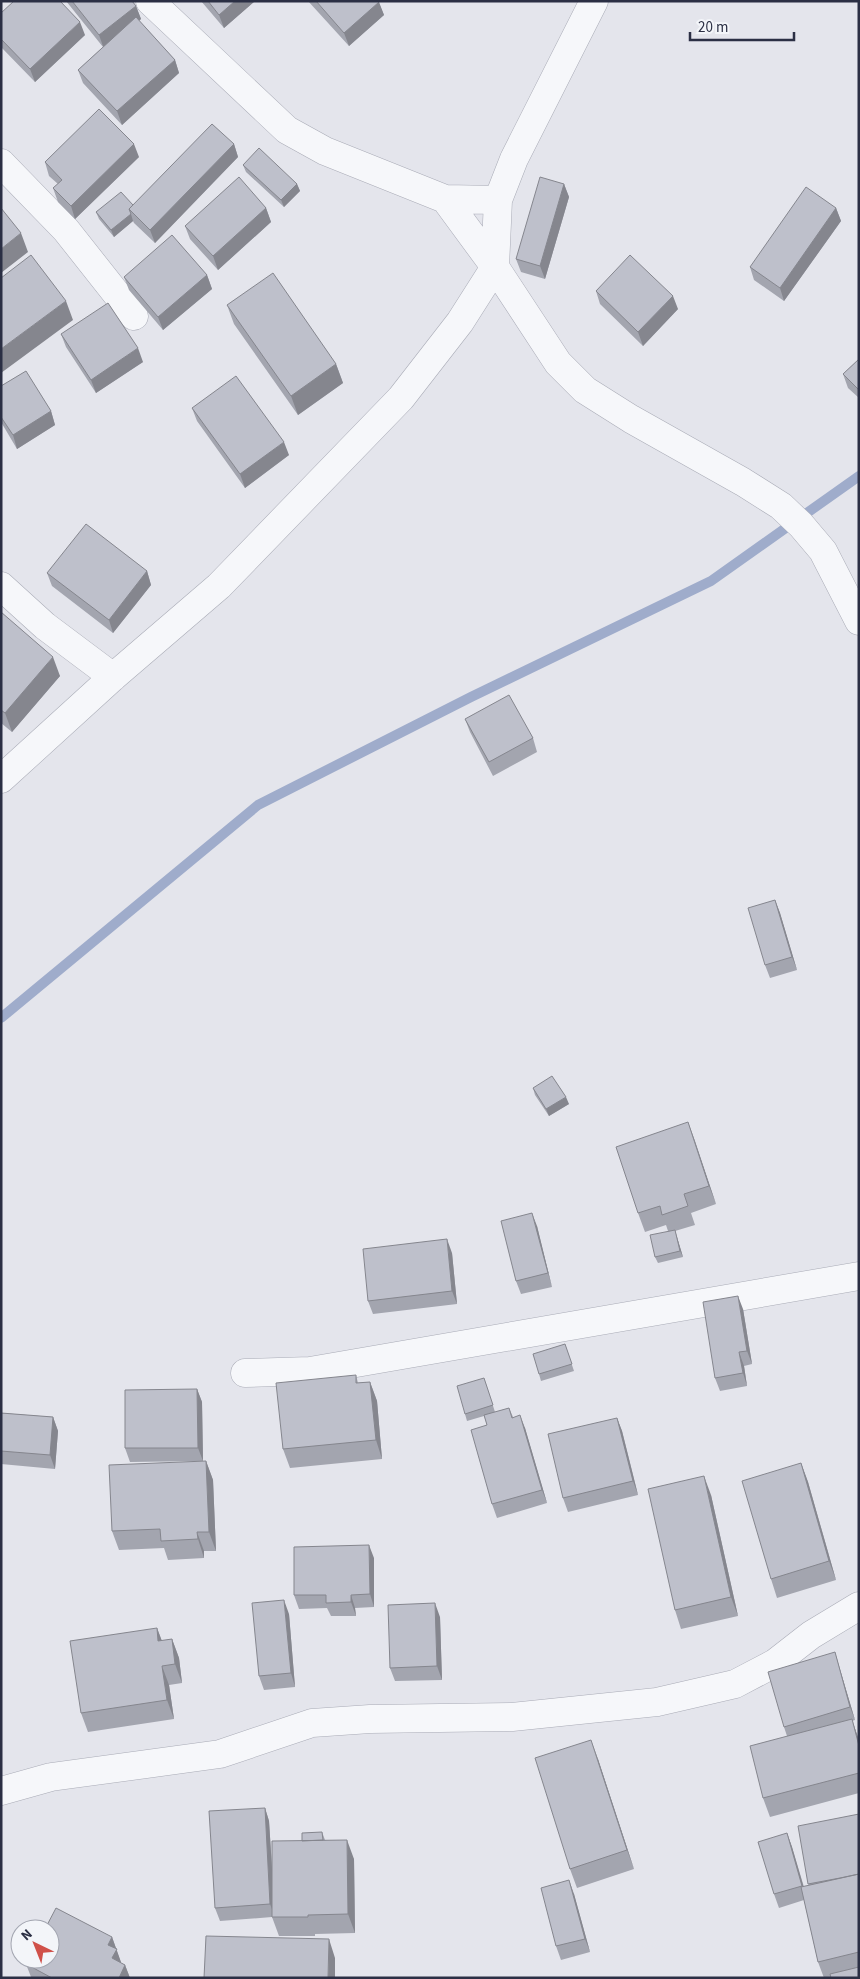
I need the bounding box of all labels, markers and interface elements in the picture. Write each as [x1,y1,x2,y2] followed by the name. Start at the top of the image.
[690,10,794,42] scale bar
[698,17,728,38] text: 20 m
[10,1919,60,1969] north arrow
[17,1925,37,1946] text: N

